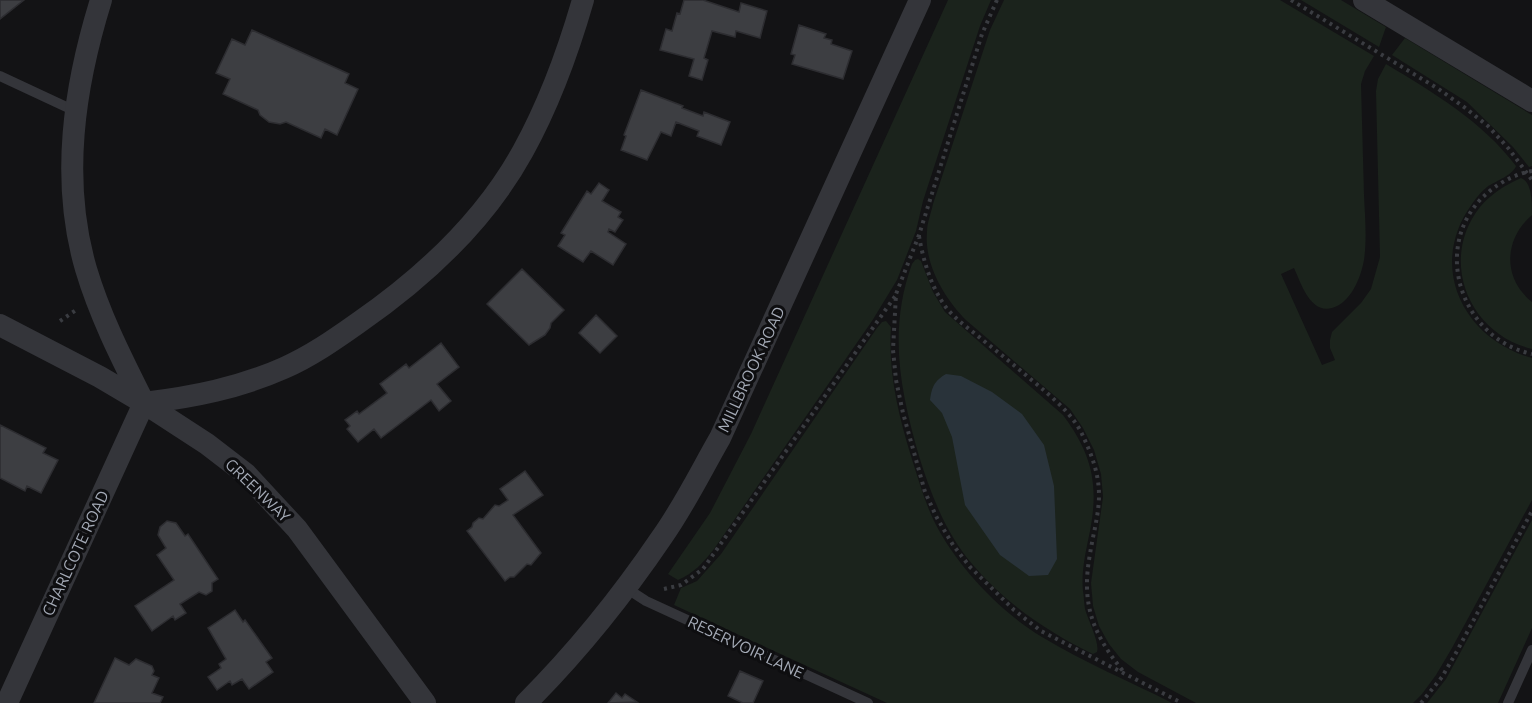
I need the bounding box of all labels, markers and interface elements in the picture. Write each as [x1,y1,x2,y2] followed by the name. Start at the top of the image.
[714,303,788,435] street label: MILLBROOK ROAD
[222,455,295,526] street label: GREENWAY
[38,487,112,619] street label: CHARLCOTE ROAD
[685,612,807,682] street label: RESERVOIR LANE

